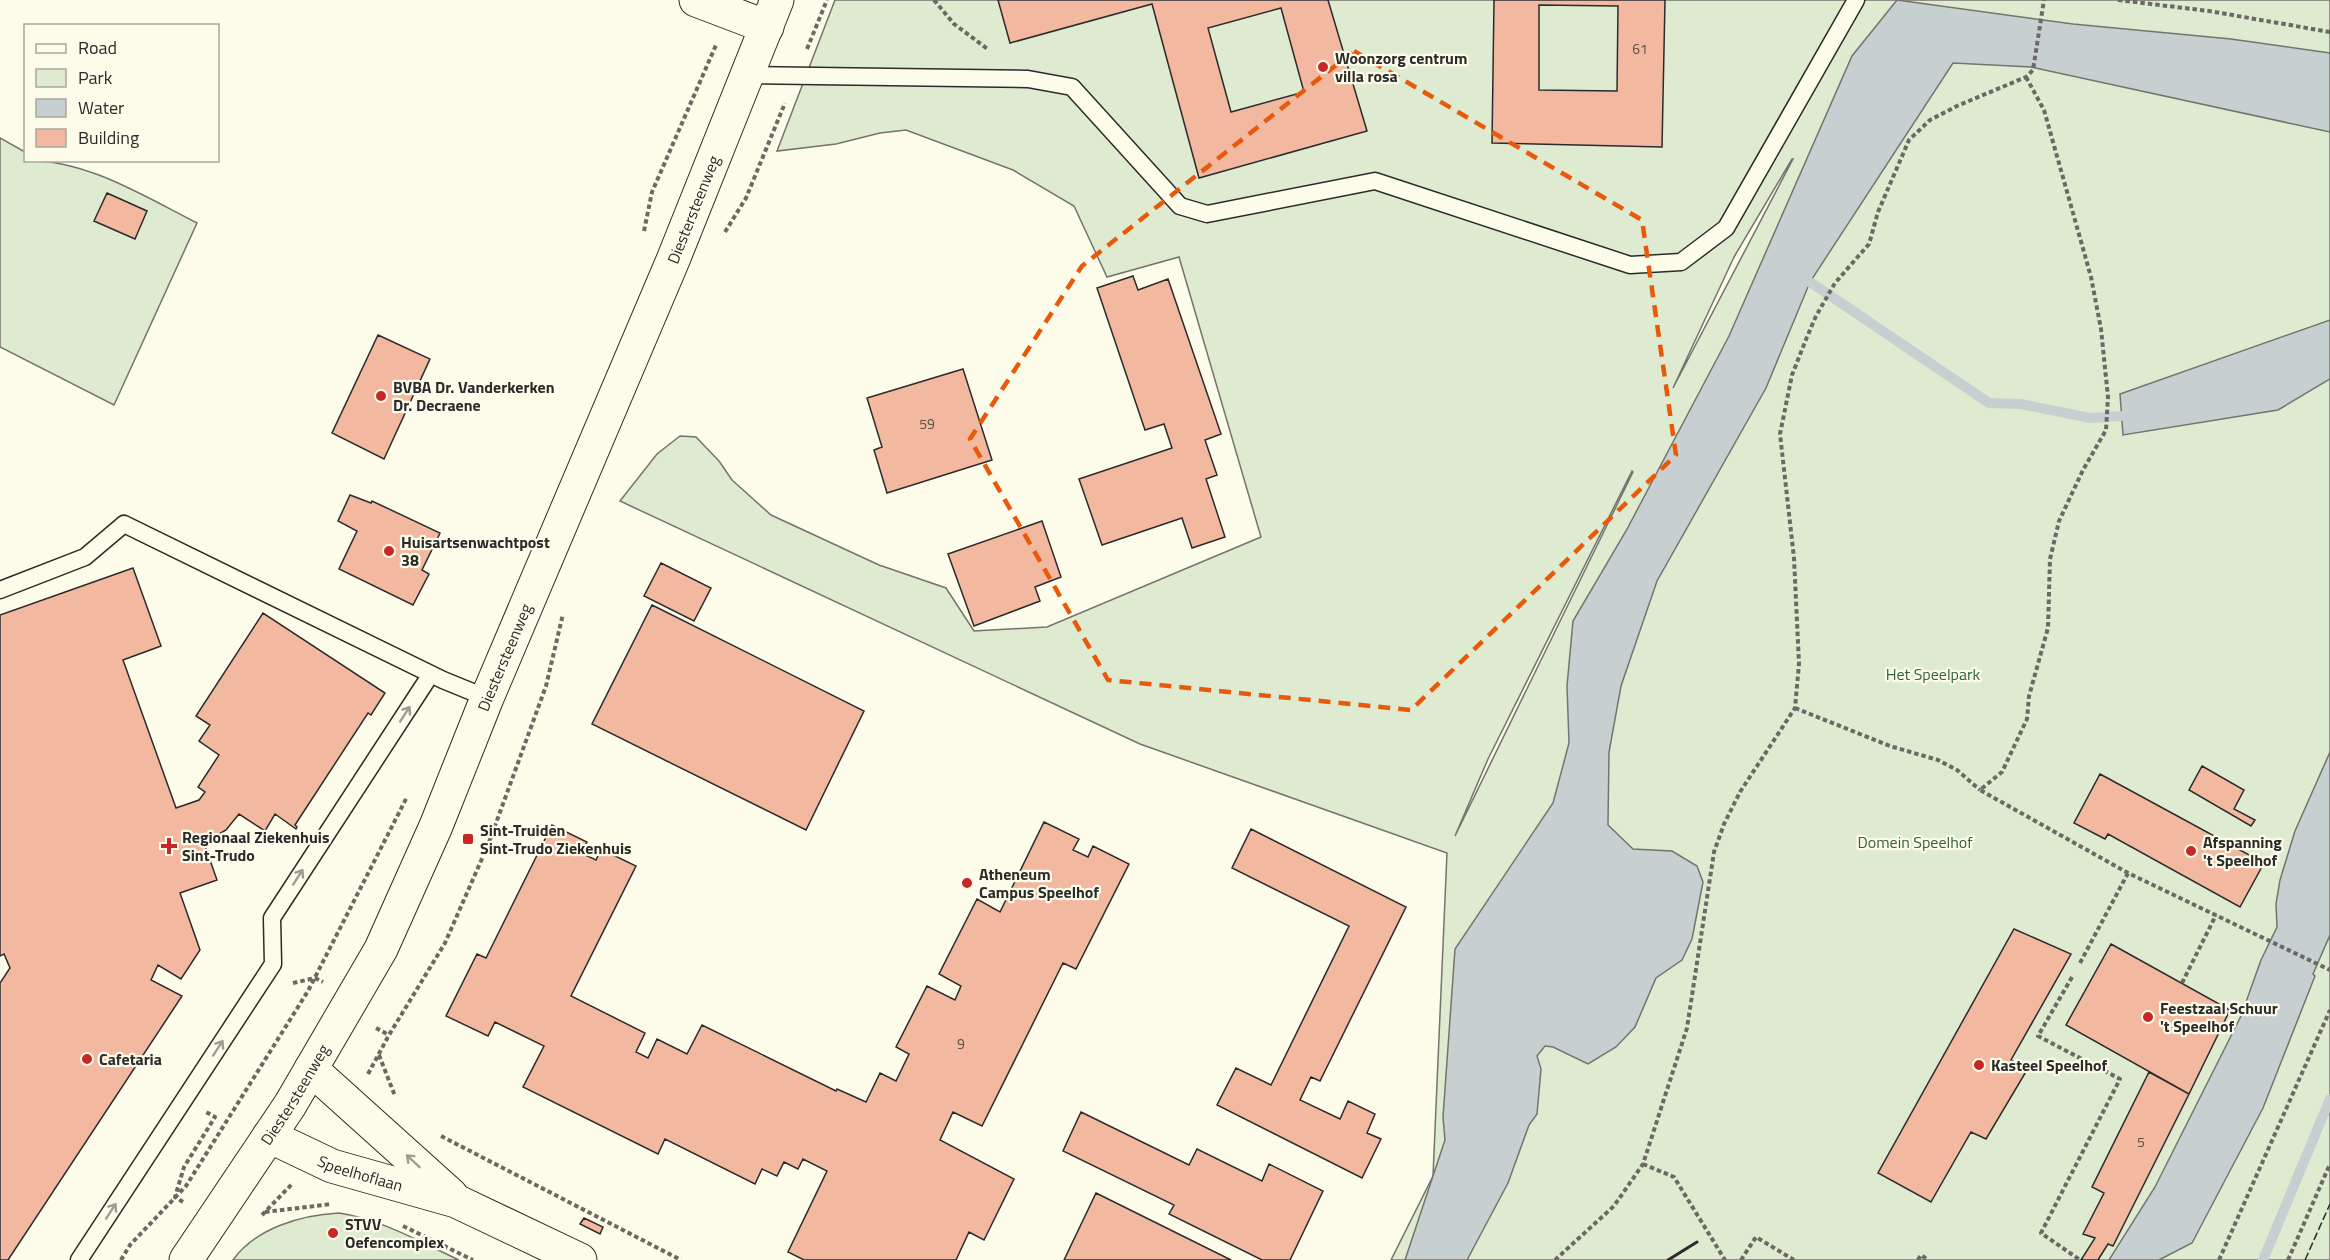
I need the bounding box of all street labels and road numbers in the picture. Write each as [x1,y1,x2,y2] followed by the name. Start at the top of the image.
[661,152,726,267] street label: Diestersteenweg
[471,600,538,715] street label: Diestersteenweg
[254,1040,335,1150] street label: Diestersteenweg
[314,1149,406,1197] street label: Speelhoflaan

